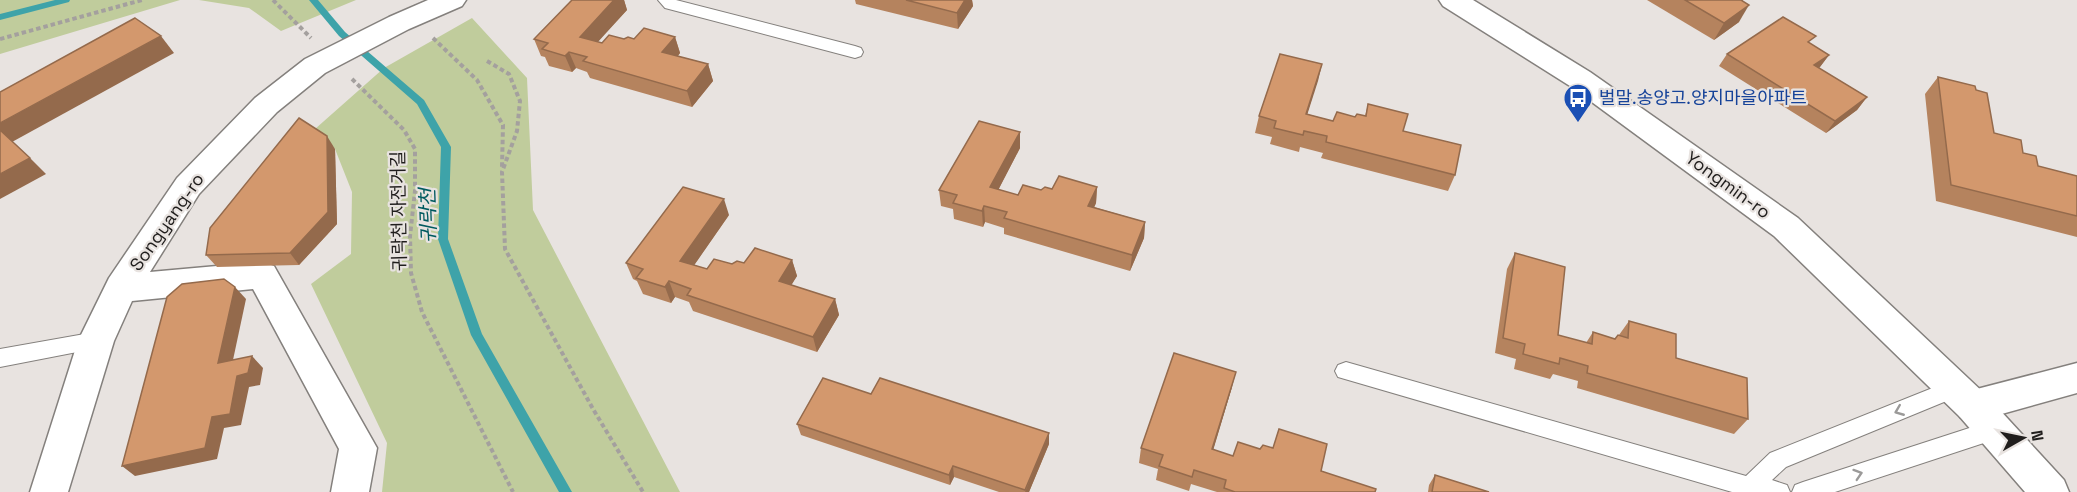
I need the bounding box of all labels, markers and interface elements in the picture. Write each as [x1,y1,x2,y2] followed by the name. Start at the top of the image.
[1562,82,1594,124] bus stop icon: 벌말.송양고.양지마을아파트
[1599,86,1807,109] place label: 벌말.송양고.양지마을아파트
[1681,146,1775,223] street label: Yongmin-ro
[386,151,411,271] street label: 귀락천 자전거길
[124,168,209,275] street label: Songyang-ro
[414,185,442,244] water label: 귀락천
[1894,404,1905,416] one-way arrow
[1993,408,2053,468] north arrow
[2026,429,2049,443] text: N
[1852,469,1863,481] one-way arrow

